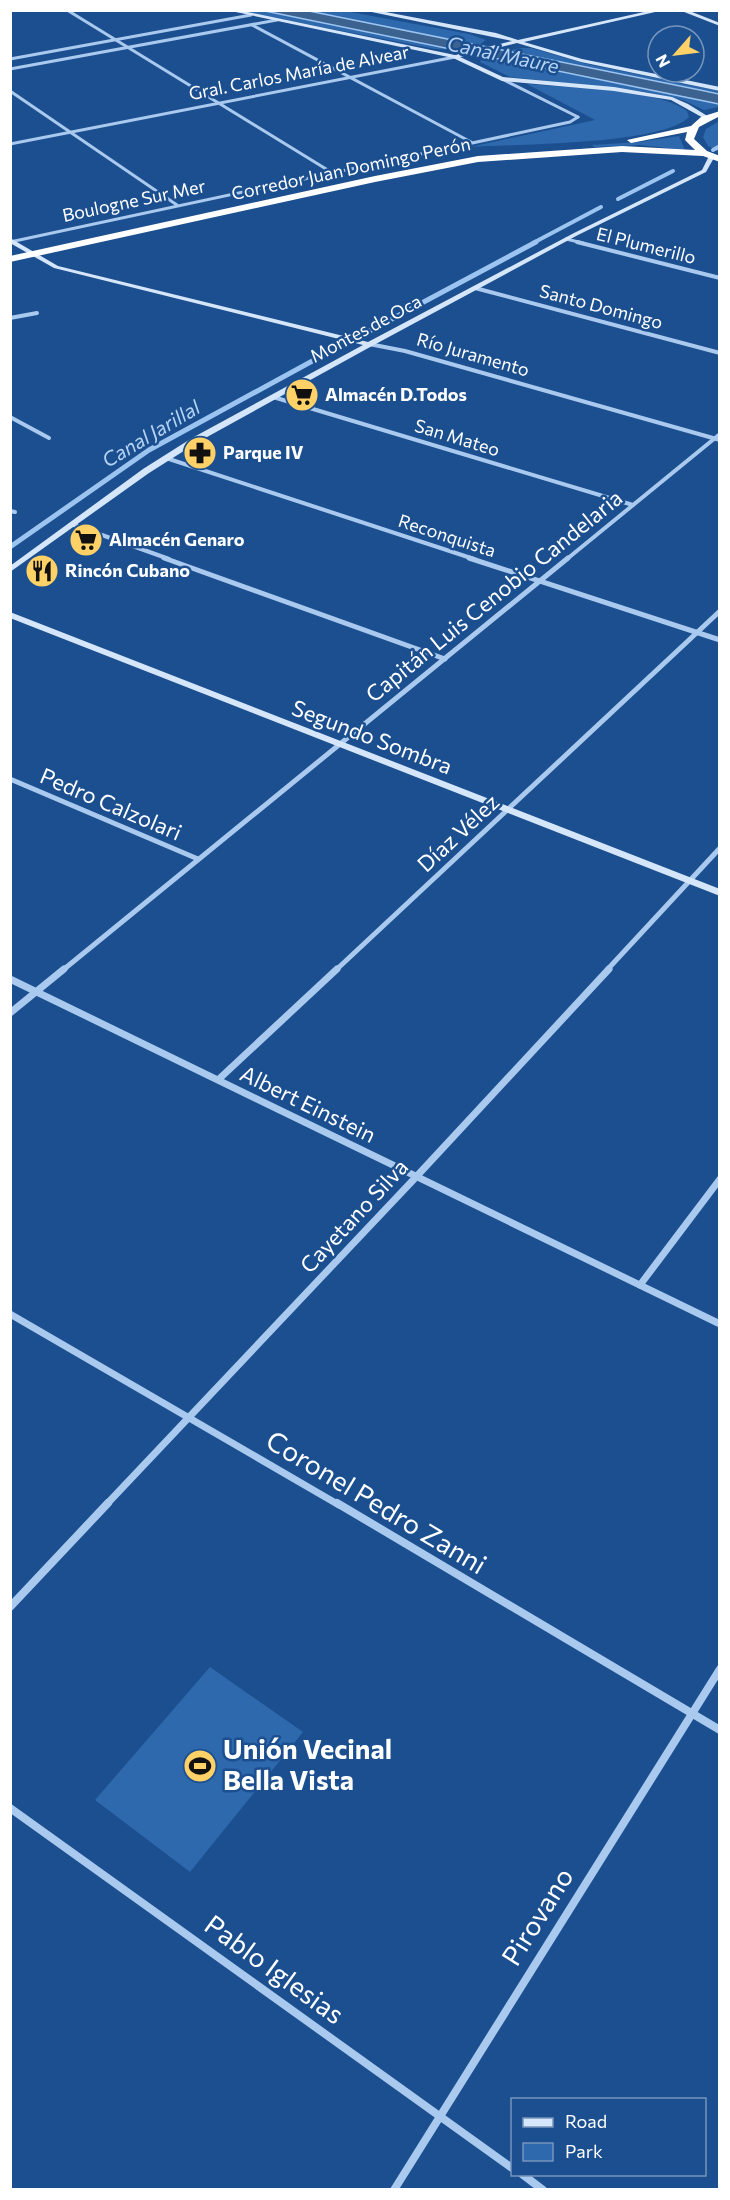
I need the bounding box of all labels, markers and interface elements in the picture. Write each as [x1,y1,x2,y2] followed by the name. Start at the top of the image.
[646,24,706,84] north arrow
[445,30,562,78] water label: Canal Maure
[187,40,411,104] street label: Gral. Carlos María de Alvear
[651,52,674,71] text: N
[229,132,472,204] street label: Corredor Juan Domingo Perón
[60,174,207,226] street label: Boulogne Sur Mer
[594,222,698,268] street label: El Plumerillo
[537,279,665,333] street label: Santo Domingo
[306,290,425,367] street label: Montes de Oca
[414,327,532,381] street label: Río Juramento
[284,377,320,413] supermarket icon: Almacén D.Todos
[325,383,467,405] place label: Almacén D.Todos
[97,394,205,472] water label: Canal Jarillal
[412,414,502,460] street label: San Mateo
[182,435,218,471] pharmacy icon: Parque IV
[223,441,304,463] place label: Parque IV
[360,484,627,707] street label: Capitán Luis Cenobio Candelaria
[396,509,499,561] street label: Reconquista
[68,522,104,558] supermarket icon: Almacén Genaro
[109,528,245,550] place label: Almacén Genaro
[24,553,60,589] restaurant icon: Rincón Cubano
[65,559,190,581] place label: Rincón Cubano
[288,694,456,780] street label: Segundo Sombra
[36,762,186,846] street label: Pedro Calzolari
[411,788,504,877] street label: Díaz Vélez
[236,1059,380,1148] street label: Albert Einstein
[294,1153,413,1278] street label: Cayetano Silva
[261,1423,493,1580] street label: Coronel Pedro Zanni
[223,1732,392,1796] place label: Unión Vecinal Bella Vista
[182,1748,218,1784] sports icon: Unión Vecinal Bella Vista
[494,1861,580,1971] street label: Pirovano
[199,1907,351,2030] street label: Pablo Iglesias
[511,2098,706,2176] legend
[565,2110,607,2132] text: Road
[565,2140,603,2162] text: Park

